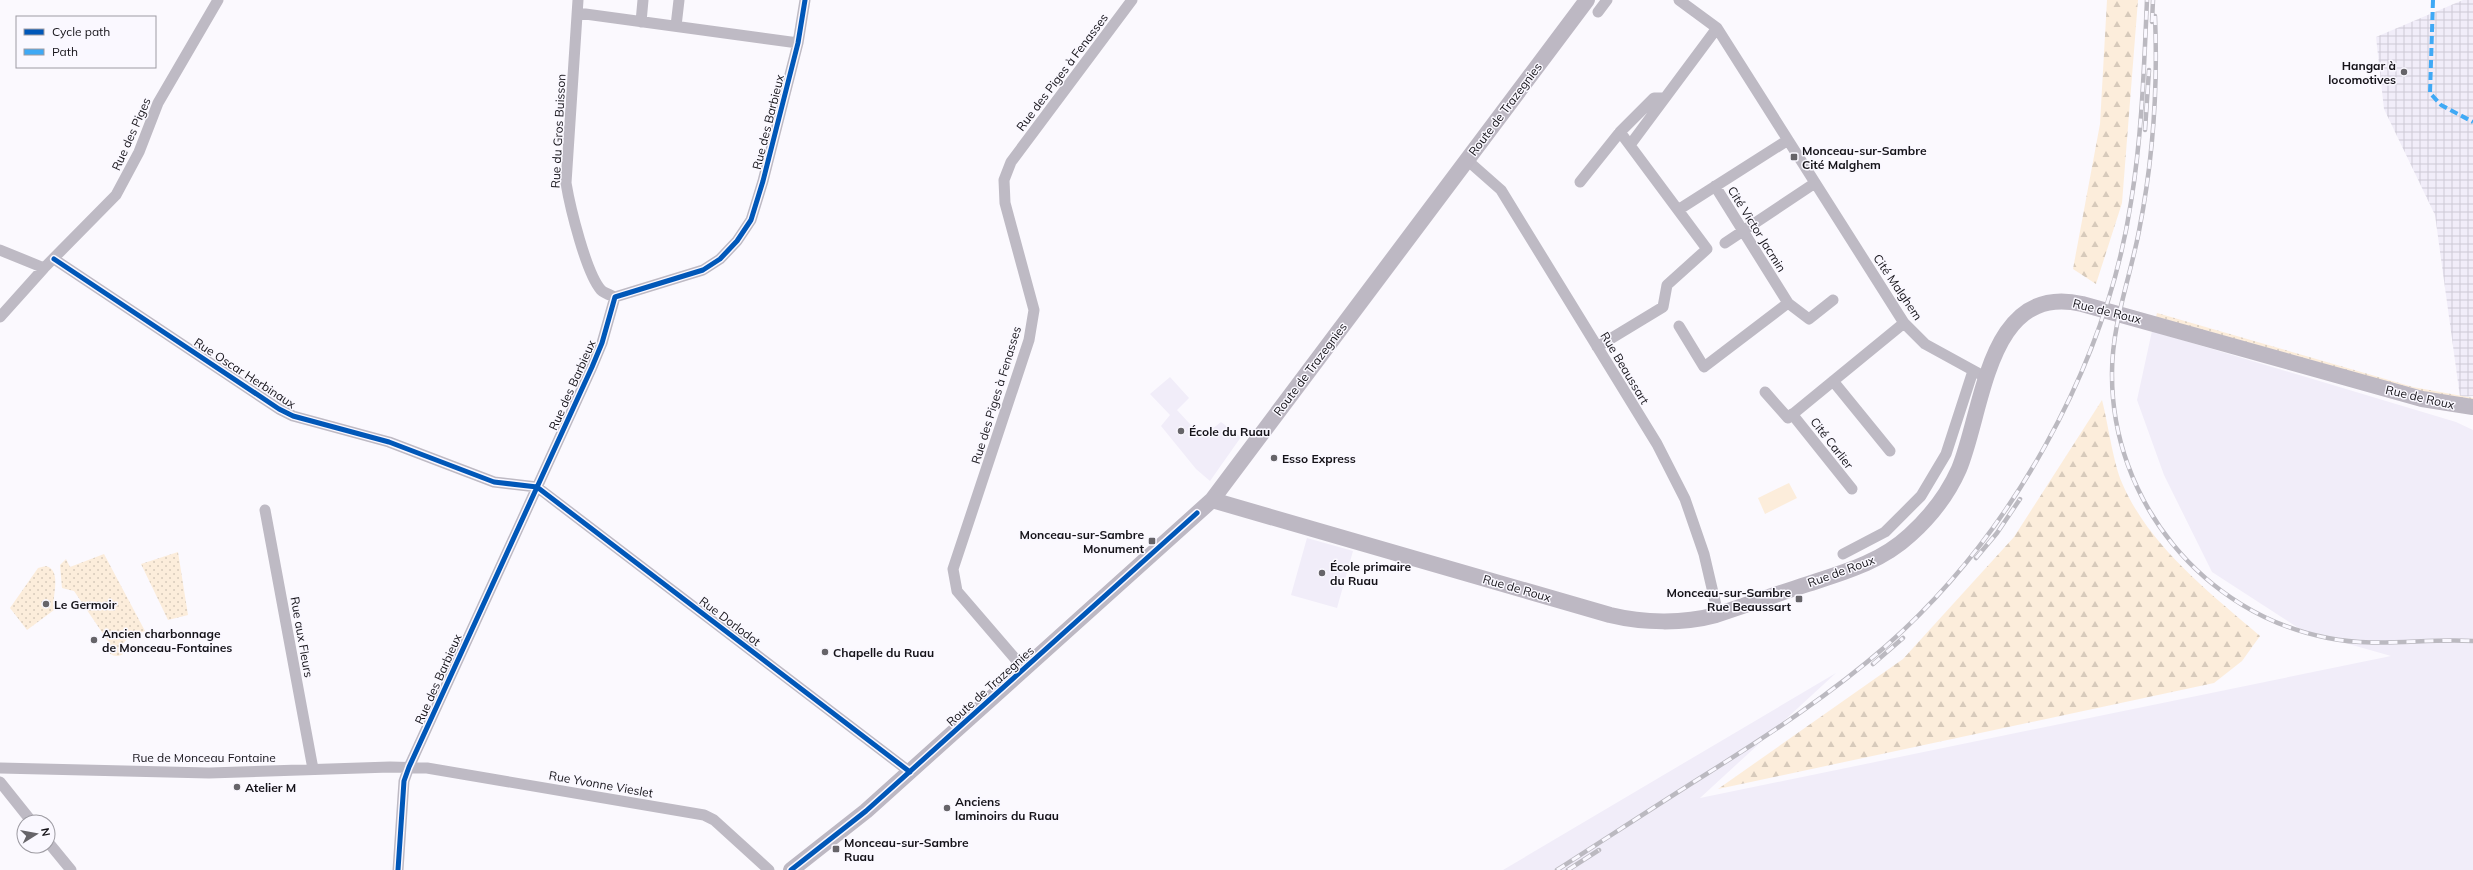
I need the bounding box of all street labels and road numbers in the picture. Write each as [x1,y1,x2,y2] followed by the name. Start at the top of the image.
[1013,10,1111,134] street label: Rue des Piges à Fenasses
[1465,59,1545,159] street label: Route de Trazegnies
[749,72,787,171] street label: Rue des Barbieux
[548,73,568,189] street label: Rue du Gros Buisson
[108,95,154,173] street label: Rue des Piges
[1725,183,1789,275] street label: Cité Victor Jacmin
[1870,251,1926,323] street label: Cité Malghem
[2071,295,2143,327] street label: Rue de Roux
[1270,319,1350,419] street label: Route de Trazegnies
[968,324,1024,466] street label: Rue des Piges à Fenasses
[1598,329,1652,407] street label: Rue Beaussart
[191,334,299,412] street label: Rue Oscar Herbinaux
[545,337,599,433] street label: Rue des Barbieux
[2384,382,2456,412] street label: Rue de Roux
[1807,414,1857,472] street label: Cité Carlier
[1805,552,1877,590] street label: Rue de Roux
[1481,571,1553,605] street label: Rue de Roux
[696,593,764,649] street label: Rue Dorlodot
[288,595,317,679] street label: Rue aux Fleurs
[411,631,465,727] street label: Rue des Barbieux
[943,643,1037,729] street label: Route de Trazegnies
[132,750,276,765] street label: Rue de Monceau Fontaine
[548,767,654,801] street label: Rue Yvonne Vieslet

